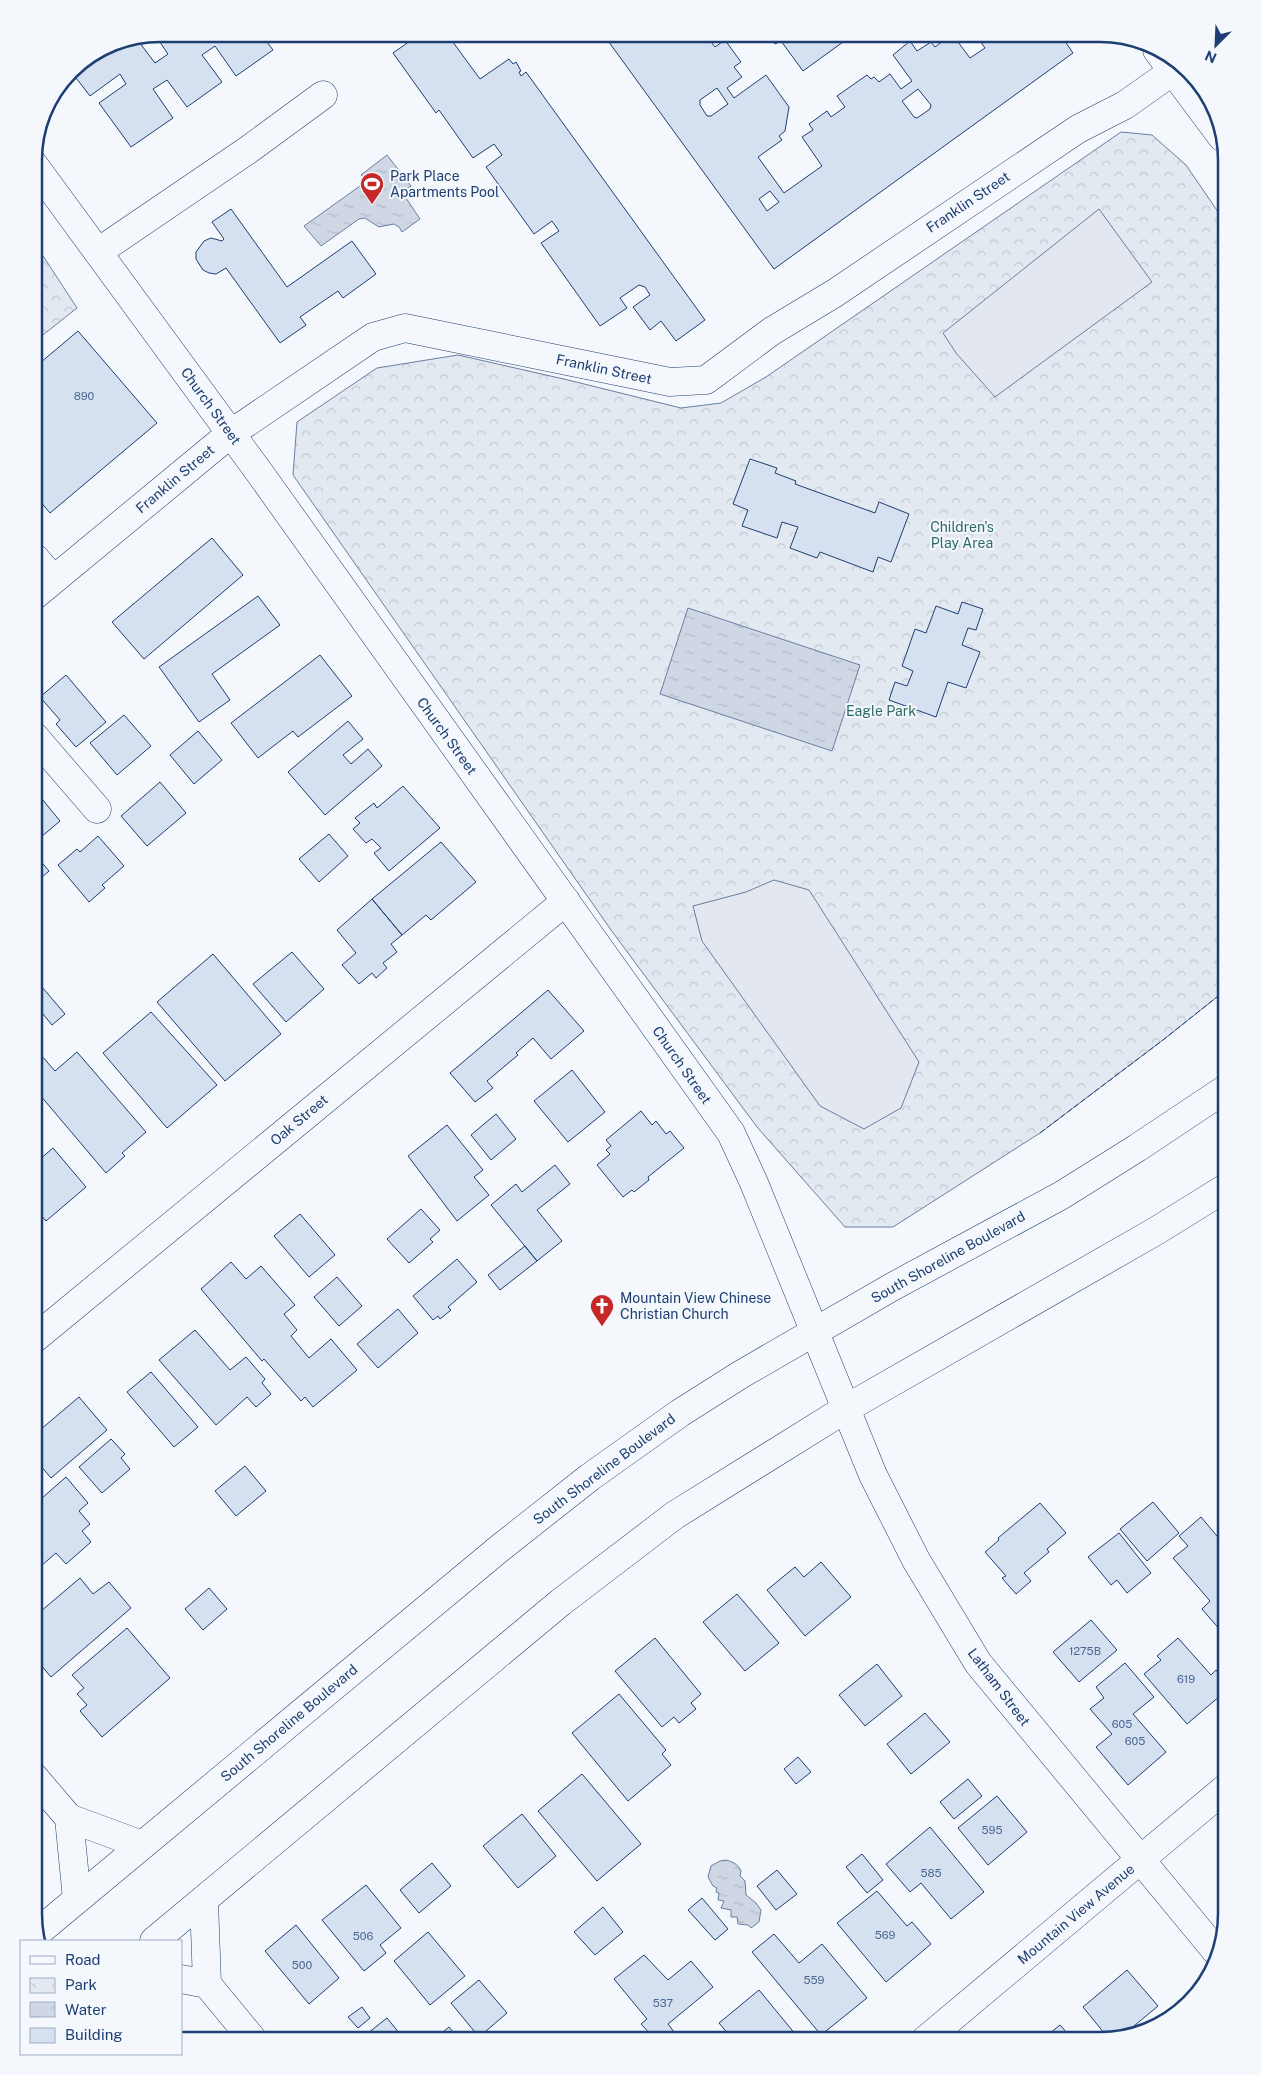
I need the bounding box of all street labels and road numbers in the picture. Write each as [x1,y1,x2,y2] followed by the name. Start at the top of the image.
[923,168,1013,236] street label: Franklin Street
[555,351,653,387] street label: Franklin Street
[178,364,244,448] street label: Church Street
[133,442,217,516] street label: Franklin Street
[414,694,480,778] street label: Church Street
[649,1023,715,1107] street label: Church Street
[267,1091,331,1149] street label: Oak Street
[868,1208,1028,1306] street label: South Shoreline Boulevard
[530,1410,678,1528] street label: South Shoreline Boulevard
[965,1645,1033,1729] street label: Latham Street
[217,1661,361,1785] street label: South Shoreline Boulevard
[1015,1861,1138,1967] street label: Mountain View Avenue

